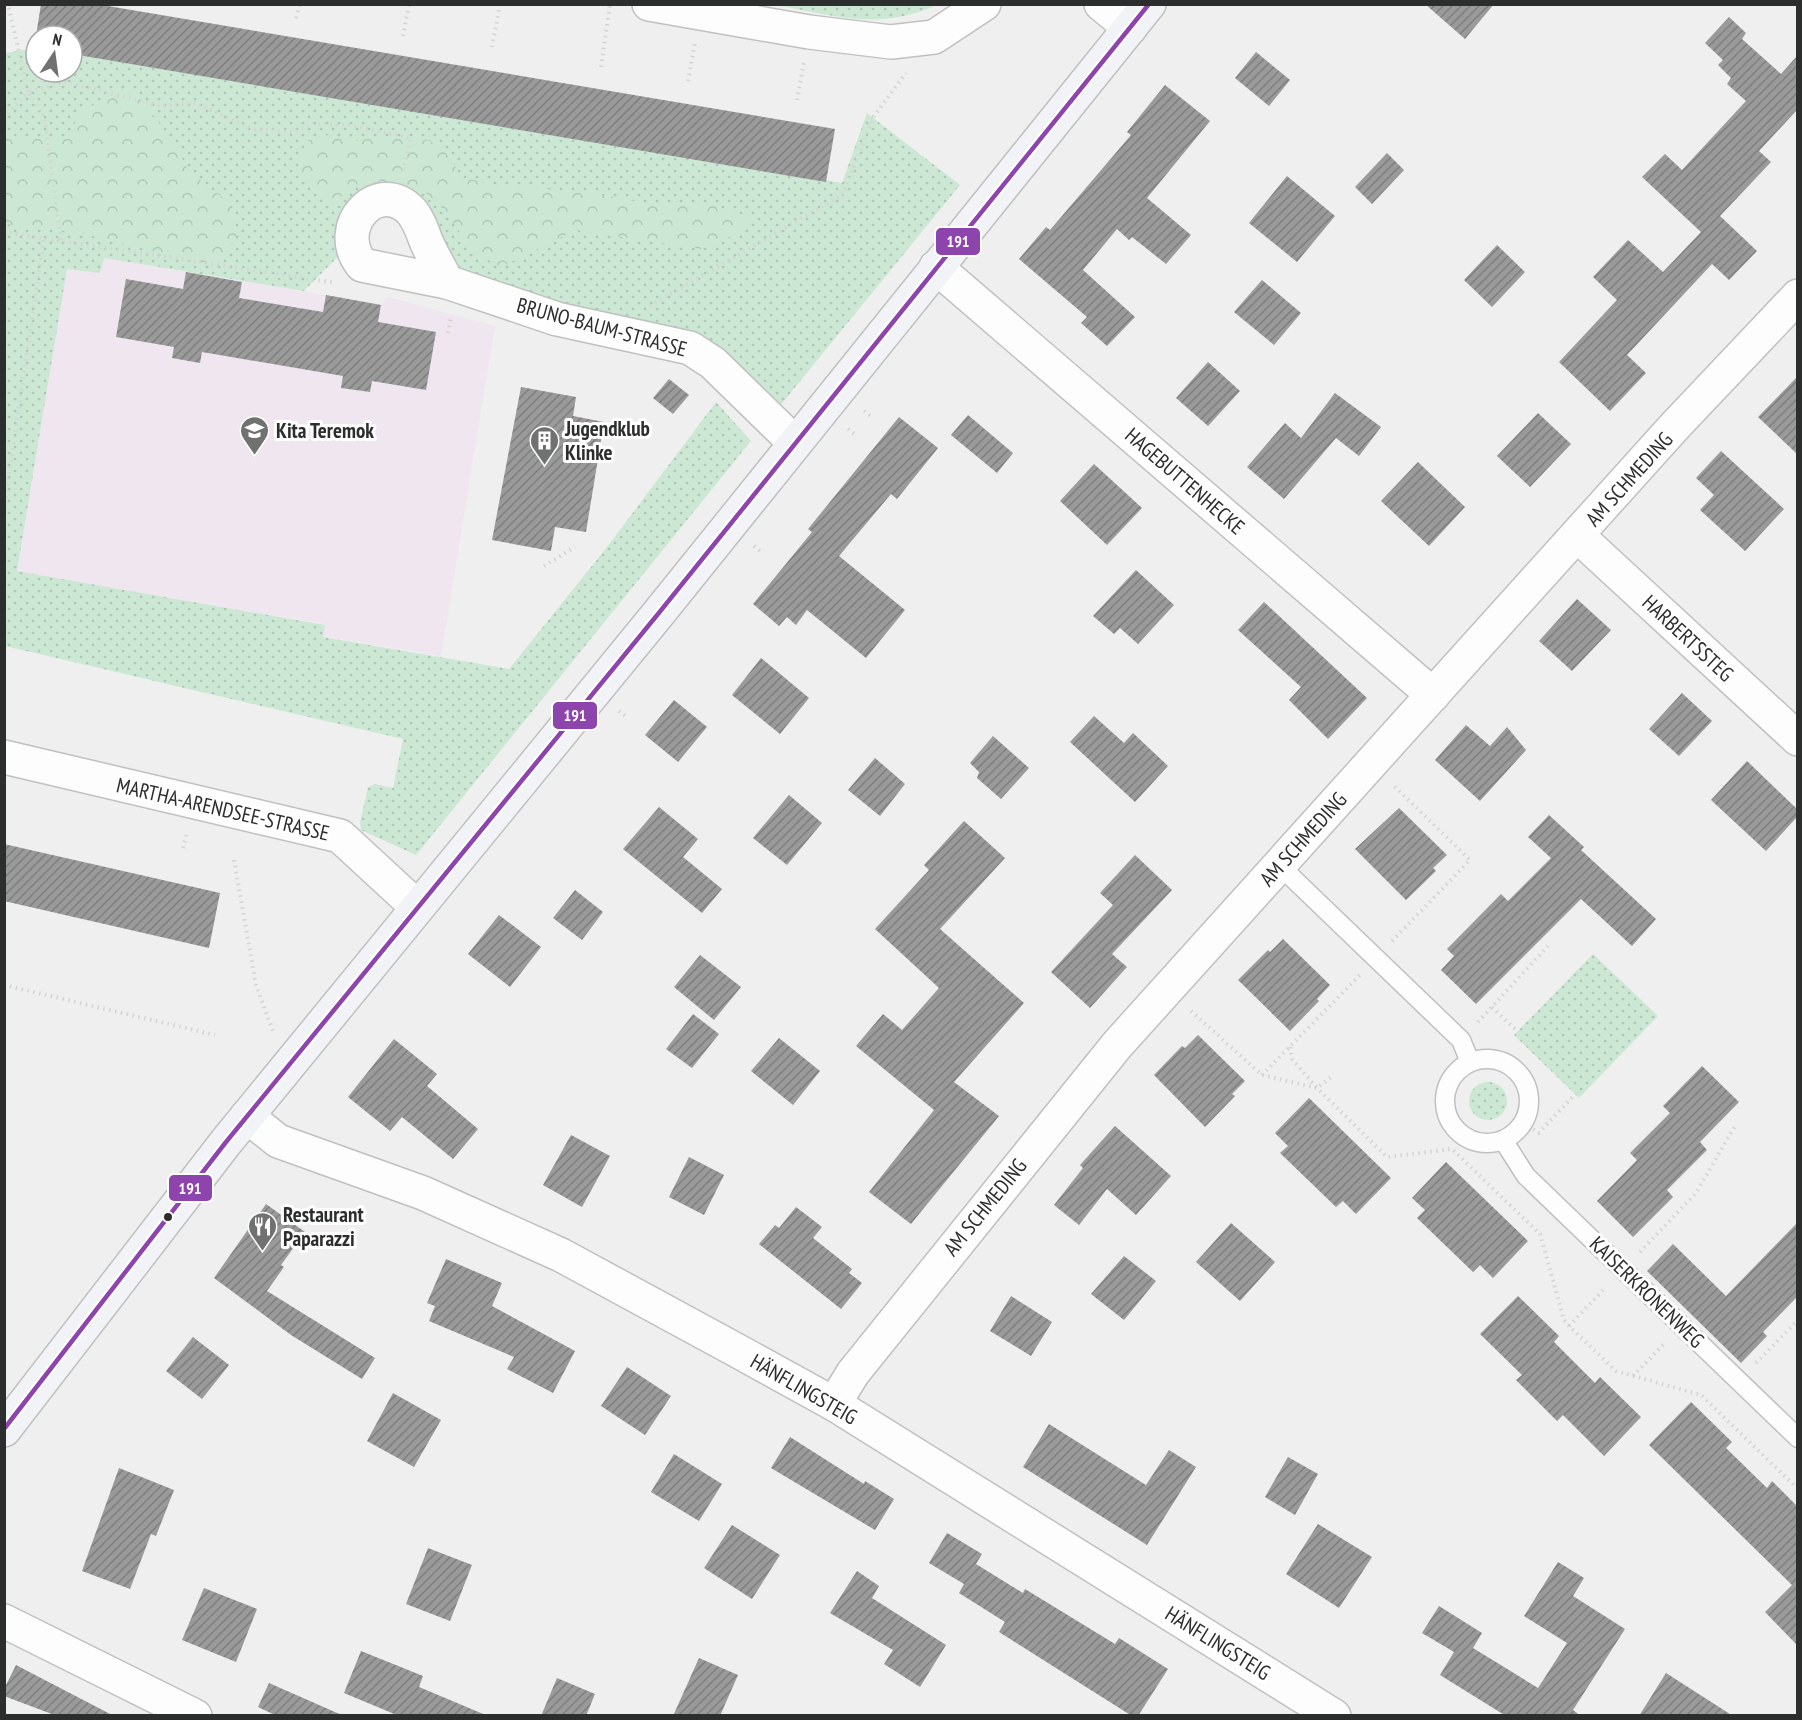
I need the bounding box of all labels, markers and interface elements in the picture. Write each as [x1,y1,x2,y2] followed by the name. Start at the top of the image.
[24,24,84,84] north arrow
[51,29,64,50] text: N
[935,227,981,256] line badge: 191
[947,231,969,251] text: 191
[514,291,690,363] street label: BRUNO-BAUM-STRASSE
[239,414,271,456] school or university icon: Kita Teremok
[564,415,650,466] place label: Jugendklub Klinke
[276,417,374,444] place label: Kita Teremok
[1120,422,1250,540] street label: HAGEBUTTENHECKE
[528,424,560,466] building icon: Jugendklub Klinke
[1580,426,1678,532] street label: AM SCHMEDING
[1637,589,1739,687] street label: HARBERTSSTEG
[552,701,598,730] line badge: 191
[564,705,586,725] text: 191
[114,771,332,847] street label: MARTHA-ARENDSEE-STRASSE
[1254,786,1352,892] street label: AM SCHMEDING
[938,1153,1032,1261] street label: AM SCHMEDING
[168,1174,213,1202] line badge: 191
[179,1178,201,1198] text: 191
[283,1201,364,1252] place label: Restaurant Paparazzi
[246,1210,278,1252] restaurant icon: Restaurant Paparazzi
[162,1211,174,1223] unlabelled marker
[1584,1230,1710,1354] street label: KAISERKRONENWEG
[746,1348,862,1430] street label: HÄNFLINGSTEIG
[1160,1600,1276,1686] street label: HÄNFLINGSTEIG

